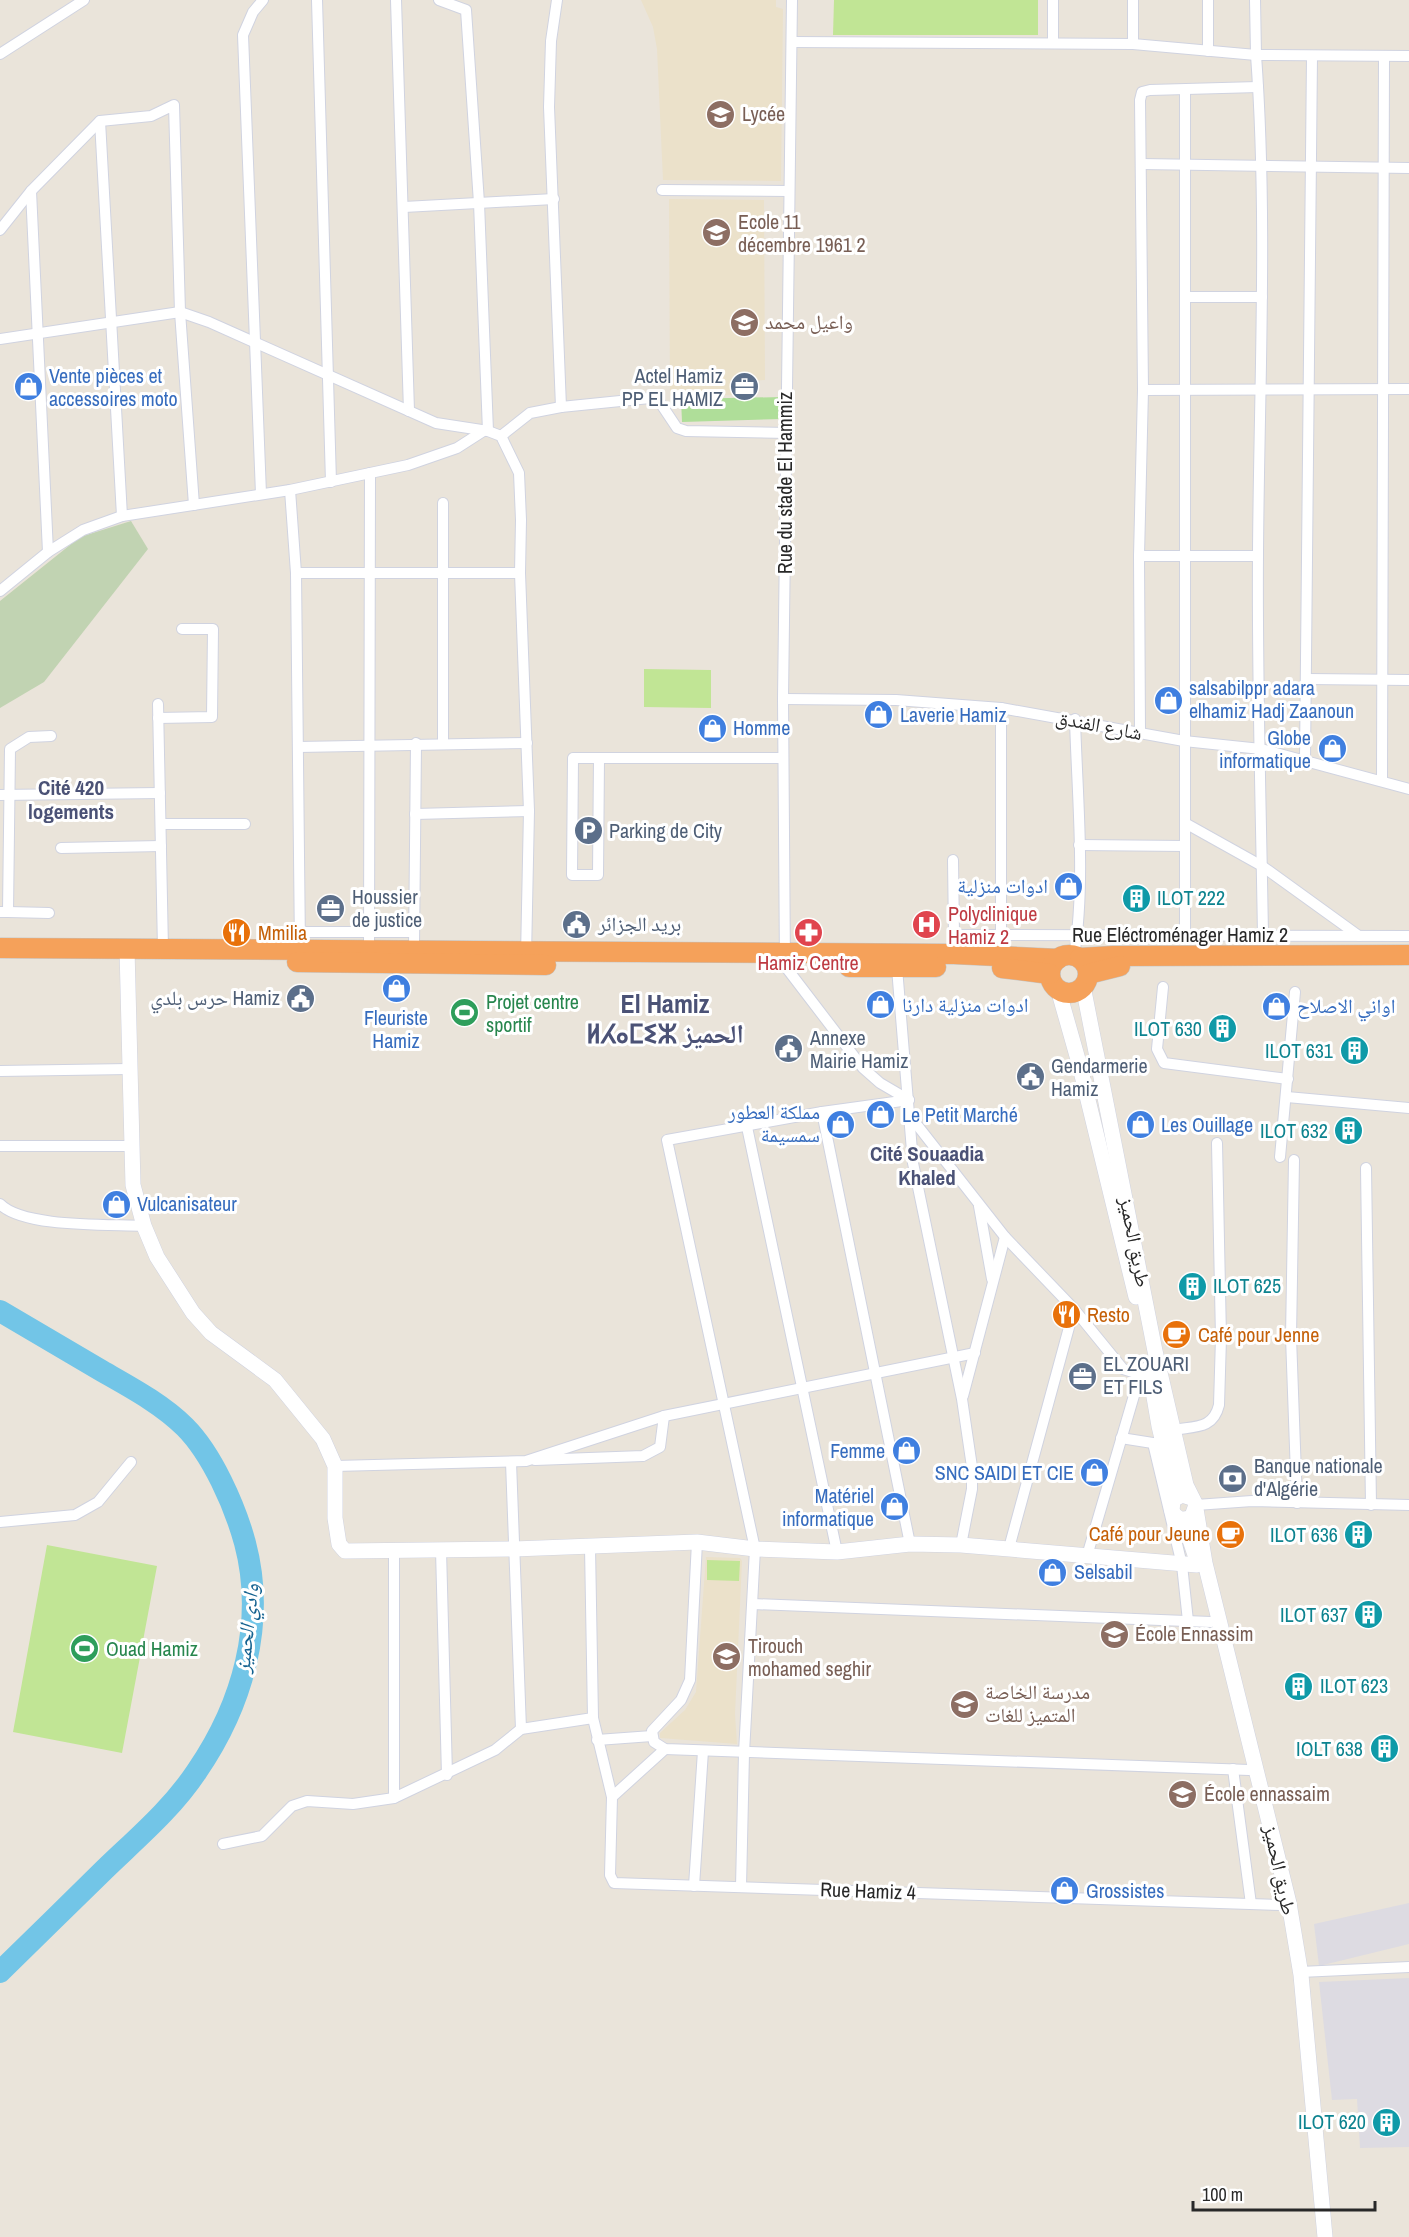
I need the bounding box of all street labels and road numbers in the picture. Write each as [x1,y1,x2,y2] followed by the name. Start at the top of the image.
[771,392,798,574] street label: Rue du stade El Hammiz
[1054,703,1145,746] street label: شارع الفندق
[1072,921,1288,948] street label: Rue Eléctroménager Hamiz 2
[1113,1193,1157,1289] street label: طريق الحميز
[1258,1821,1303,1917] street label: طريق الحميز
[820,1875,916,1906] street label: Rue Hamiz 4

